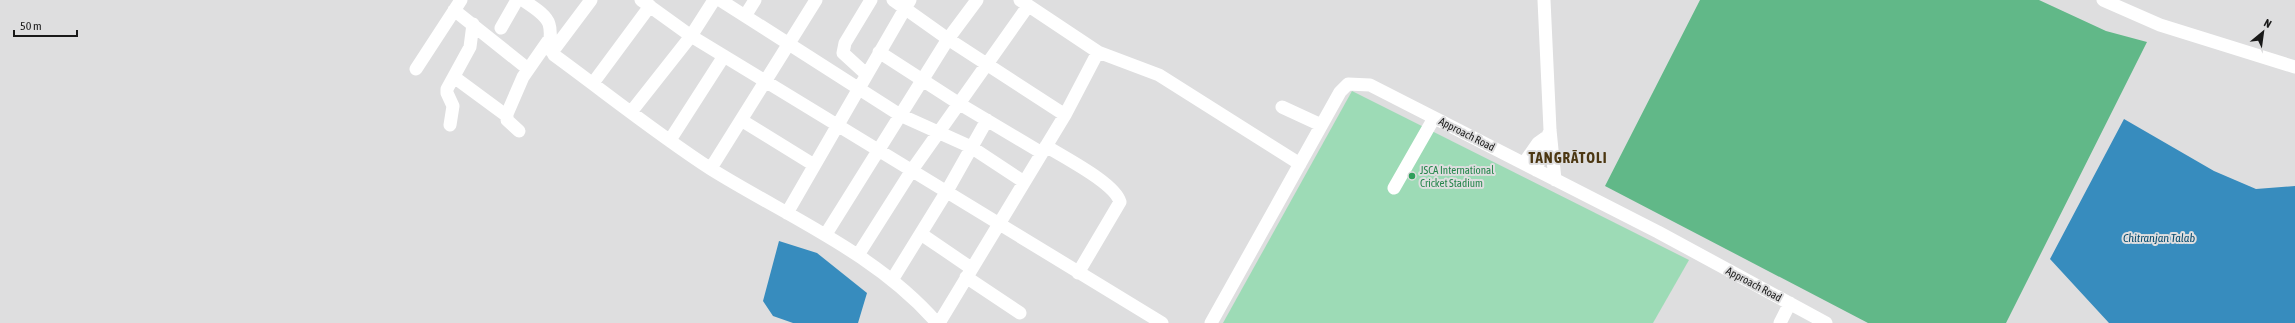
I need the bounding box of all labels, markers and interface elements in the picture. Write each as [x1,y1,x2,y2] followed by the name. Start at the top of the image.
[14,12,77,38] scale bar
[2243,12,2283,52] north arrow
[2262,16,2274,30] text: N
[20,19,42,33] text: 50 m
[1437,115,1497,153] street label: Approach Road
[1528,149,1608,166] district label: TANGRĀTOLI
[1420,164,1494,189] place label: JSCA International Cricket Stadium
[1407,171,1417,181] marker: JSCA International Cricket Stadium
[2123,231,2195,245] water label: Chitranjan Talab
[1724,264,1784,304] street label: Approach Road

